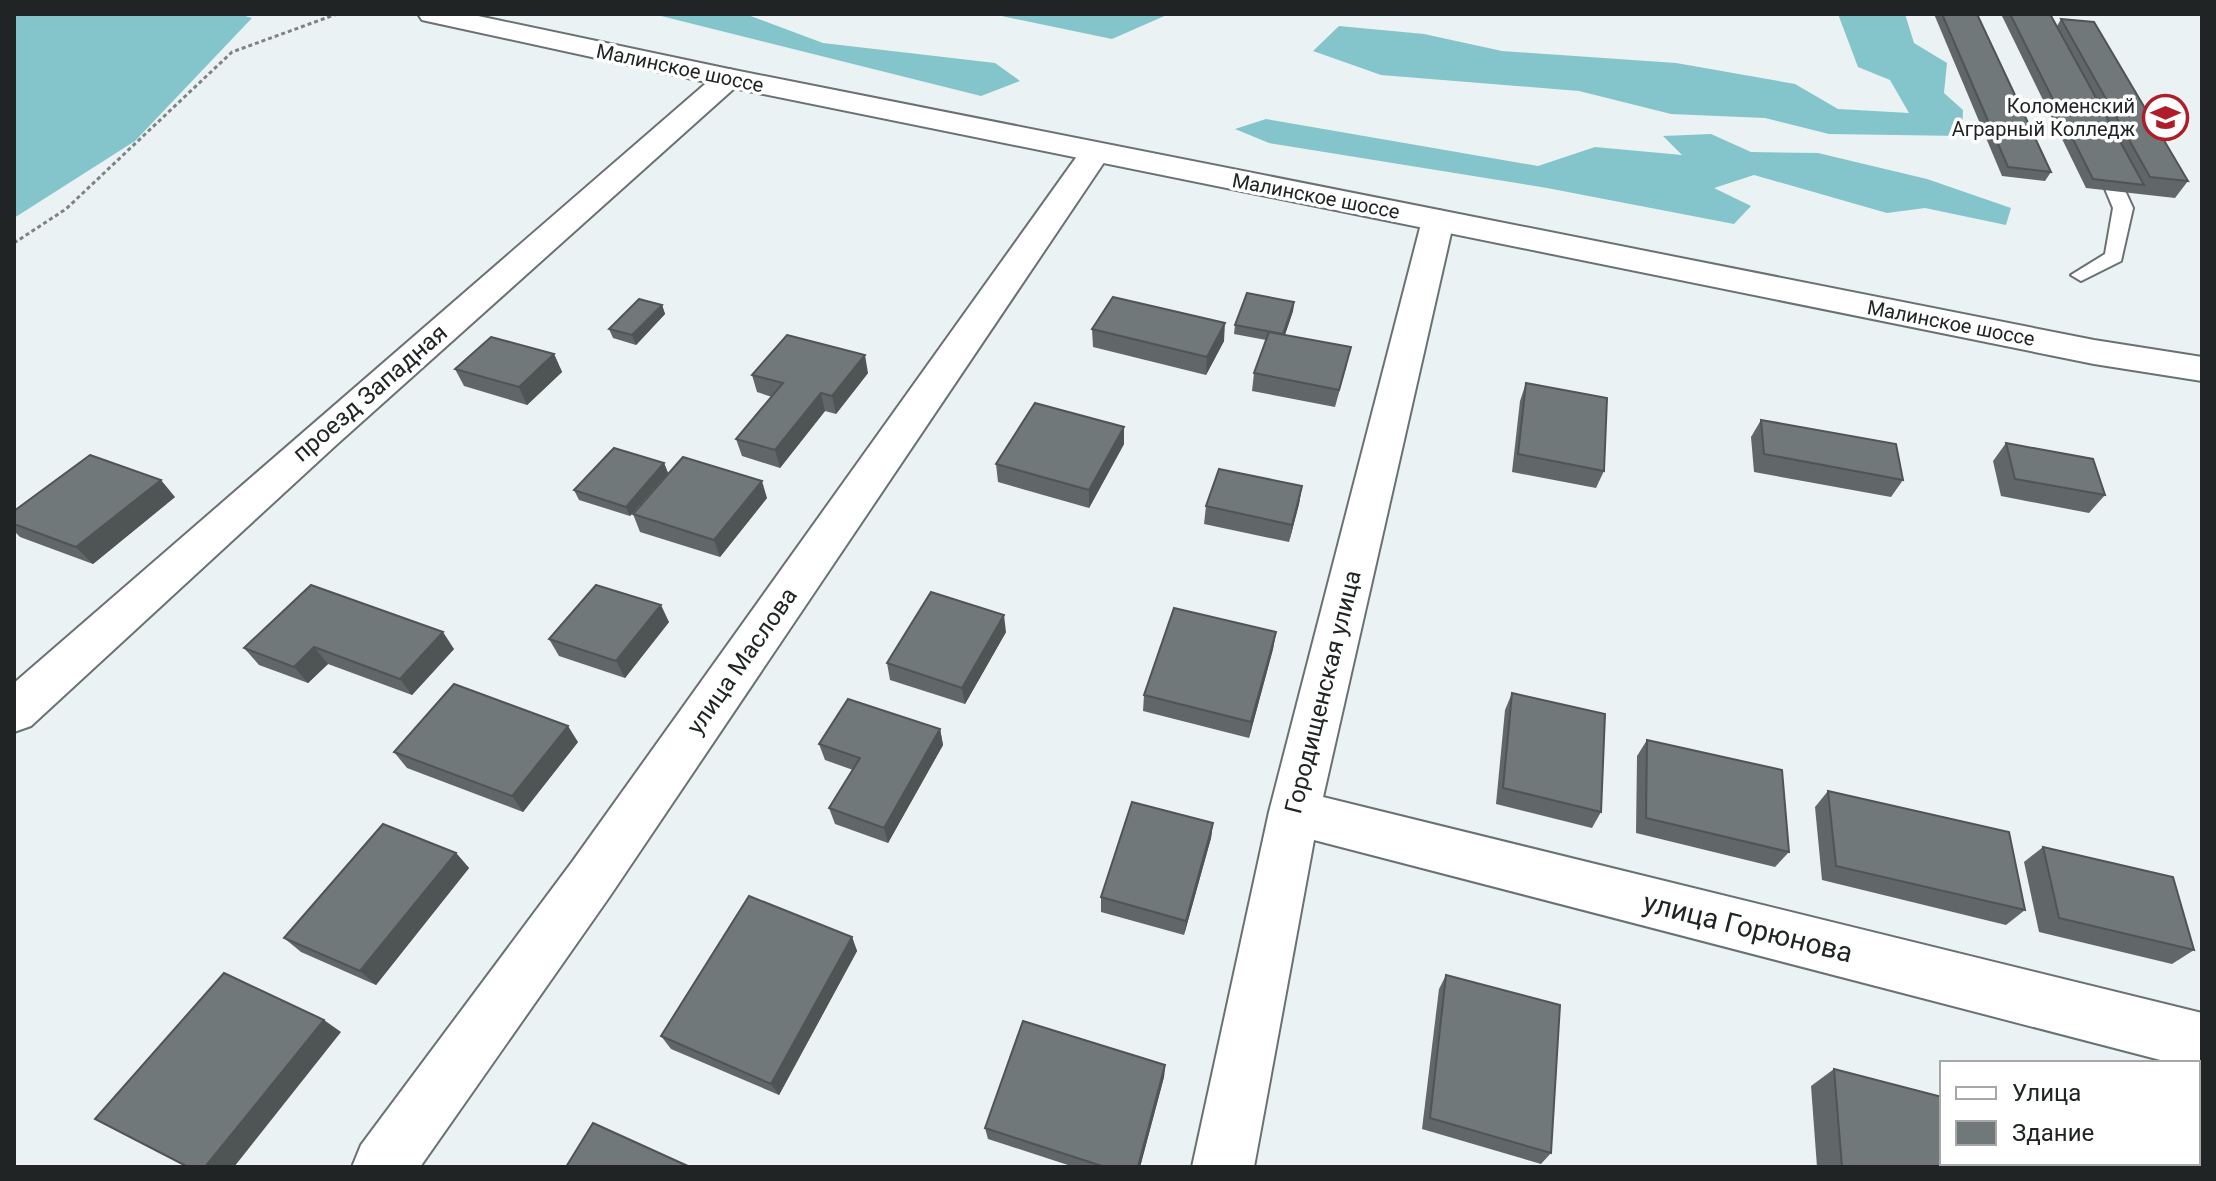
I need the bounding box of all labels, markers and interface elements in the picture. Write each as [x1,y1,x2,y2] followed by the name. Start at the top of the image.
[594,39,766,97] street label: Малинское шоссе
[1952,94,2136,141] place label: Коломенский Аграрный Колледж
[2142,94,2190,142] school or university icon: Коломенский Аграрный Колледж
[1230,168,1402,224] street label: Малинское шоссе
[1865,295,2037,351] street label: Малинское шоссе
[287,318,453,468] street label: проезд Западная
[1279,567,1367,817] street label: Городищенская улица
[681,582,803,740] street label: улица Маслова
[1640,886,1856,969] street label: улица Горюнова
[1940,1061,2200,1165] legend
[2012,1079,2081,1107] text: Улица
[2012,1119,2094,1147] text: Здание

